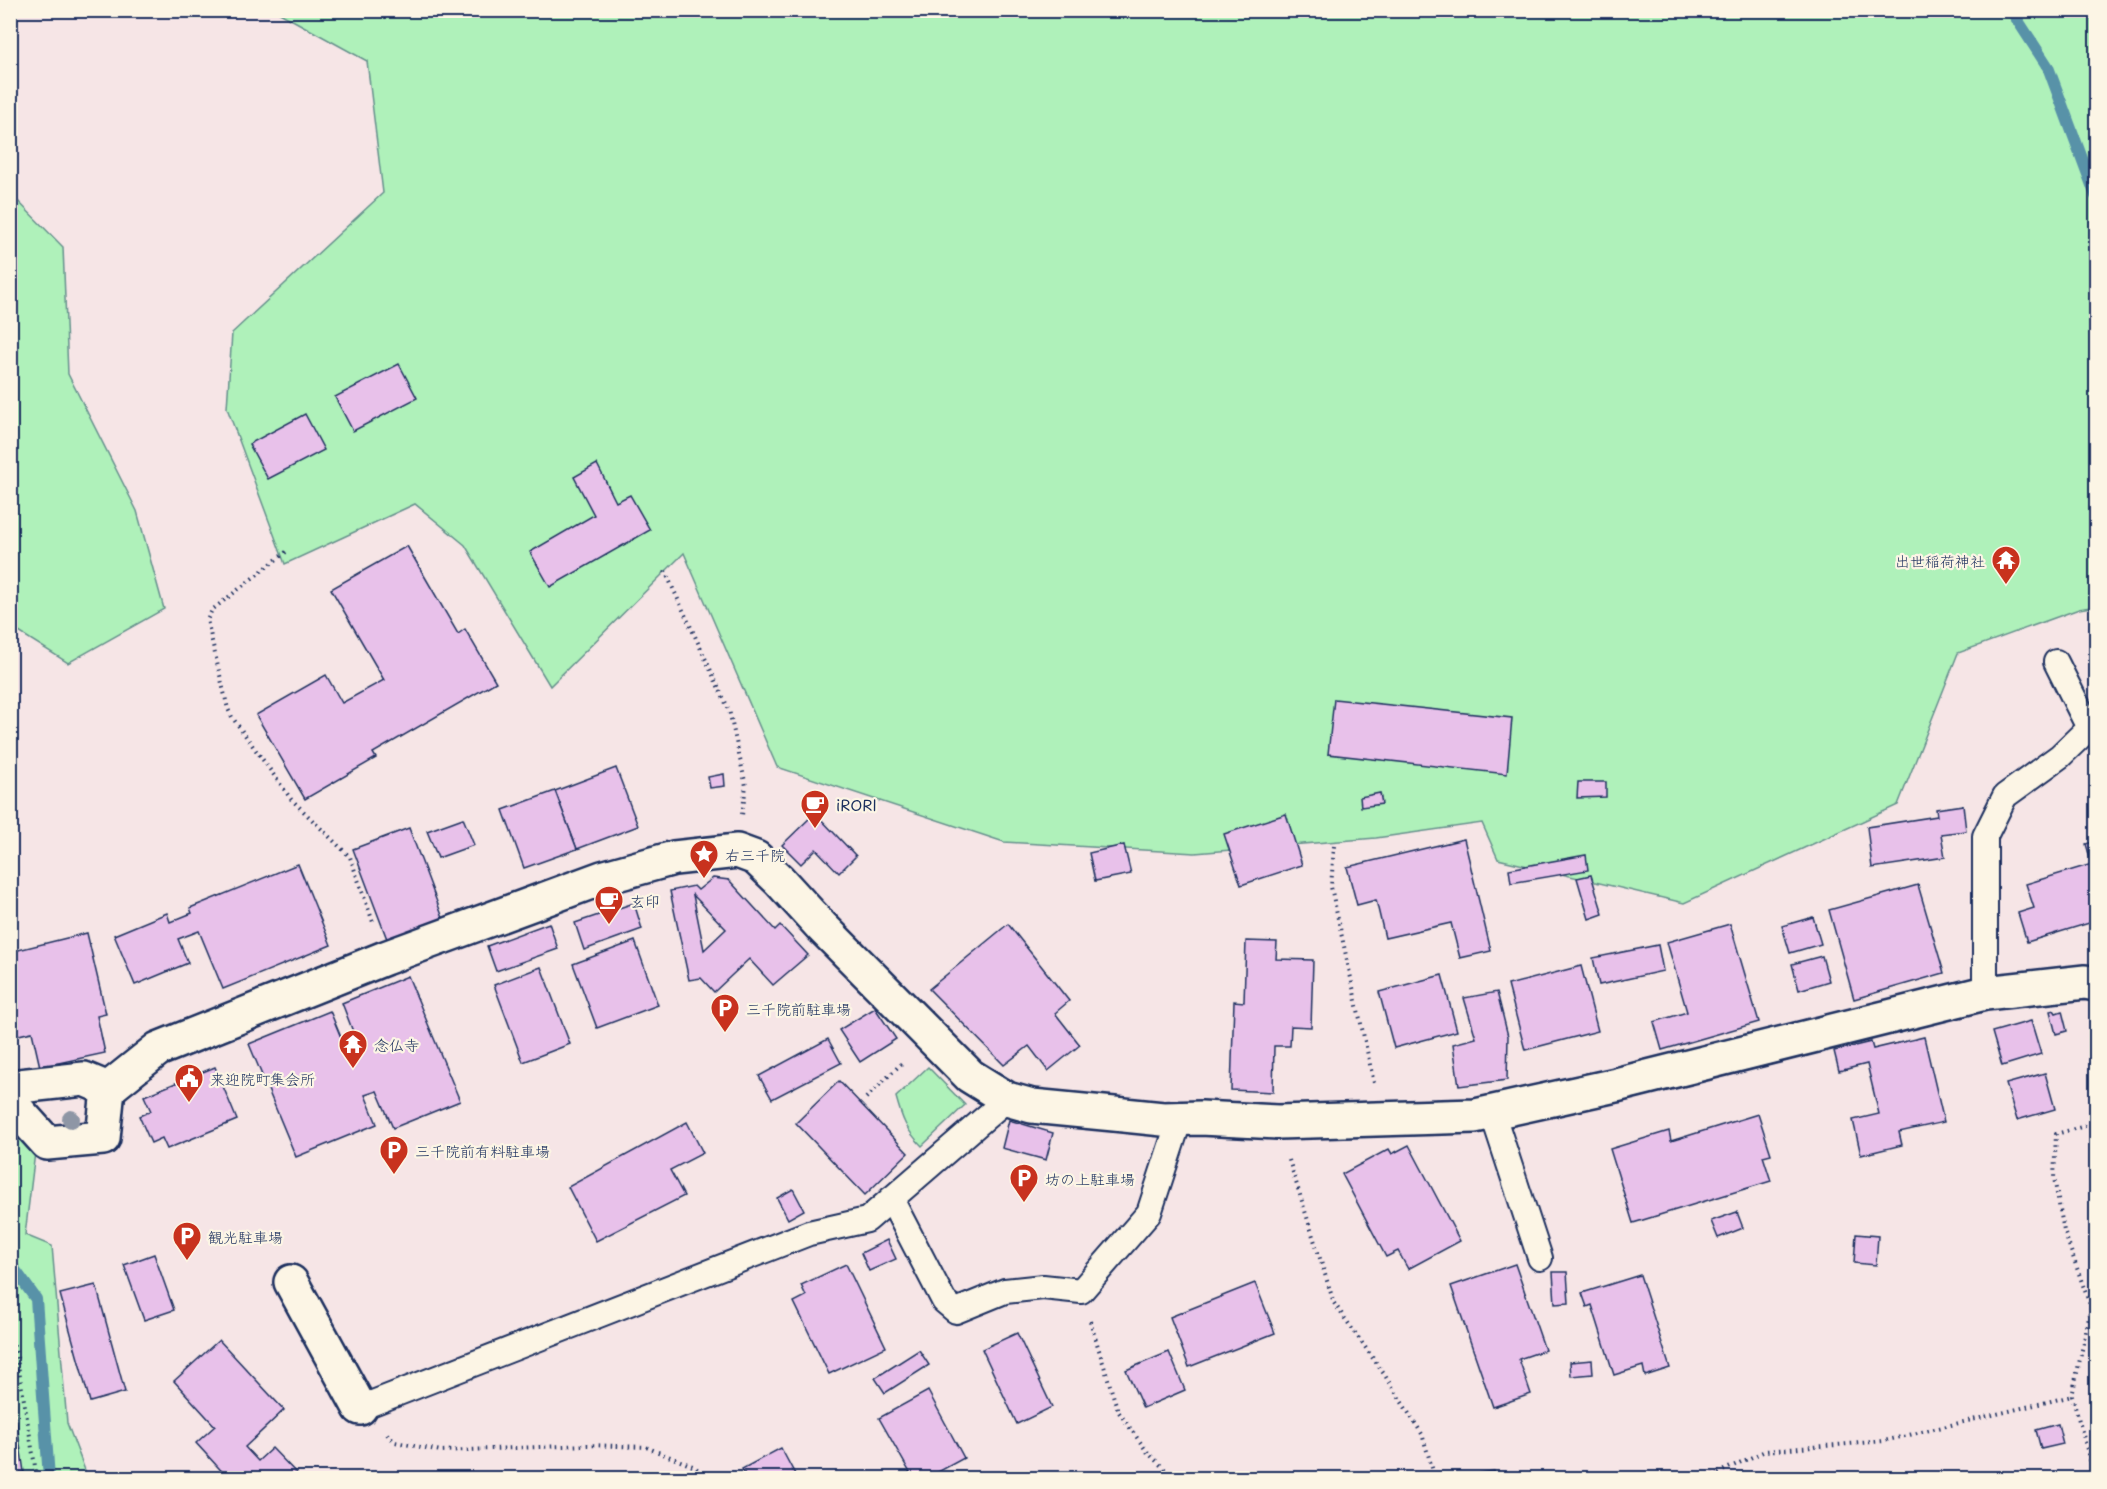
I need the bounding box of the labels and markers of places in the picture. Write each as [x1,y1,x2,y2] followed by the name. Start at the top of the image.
[1990,544,2022,586] temple icon: 出世稲荷神社
[1895,549,1985,572] place label: 出世稲荷神社
[799,788,831,830] cafe icon: iRORI
[836,793,877,816] place label: iRORI
[688,838,720,880] place icon: 右三千院
[725,843,785,866] place label: 右三千院
[593,884,625,926] cafe icon: 玄印
[630,889,660,912] place label: 玄印
[709,992,741,1034] parking icon: 三千院前駐車場
[746,997,851,1020] place label: 三千院前駐車場
[337,1028,369,1070] temple icon: 念仏寺
[374,1033,419,1056] place label: 念仏寺
[173,1062,205,1104] public building icon: 来迎院町集会所
[210,1067,315,1090] place label: 来迎院町集会所
[378,1134,410,1176] parking icon: 三千院前有料駐車場
[415,1139,550,1162] place label: 三千院前有料駐車場
[1008,1162,1040,1204] parking icon: 坊の上駐車場
[1045,1167,1135,1190] place label: 坊の上駐車場
[171,1220,203,1262] parking icon: 観光駐車場
[208,1225,283,1248] place label: 観光駐車場

